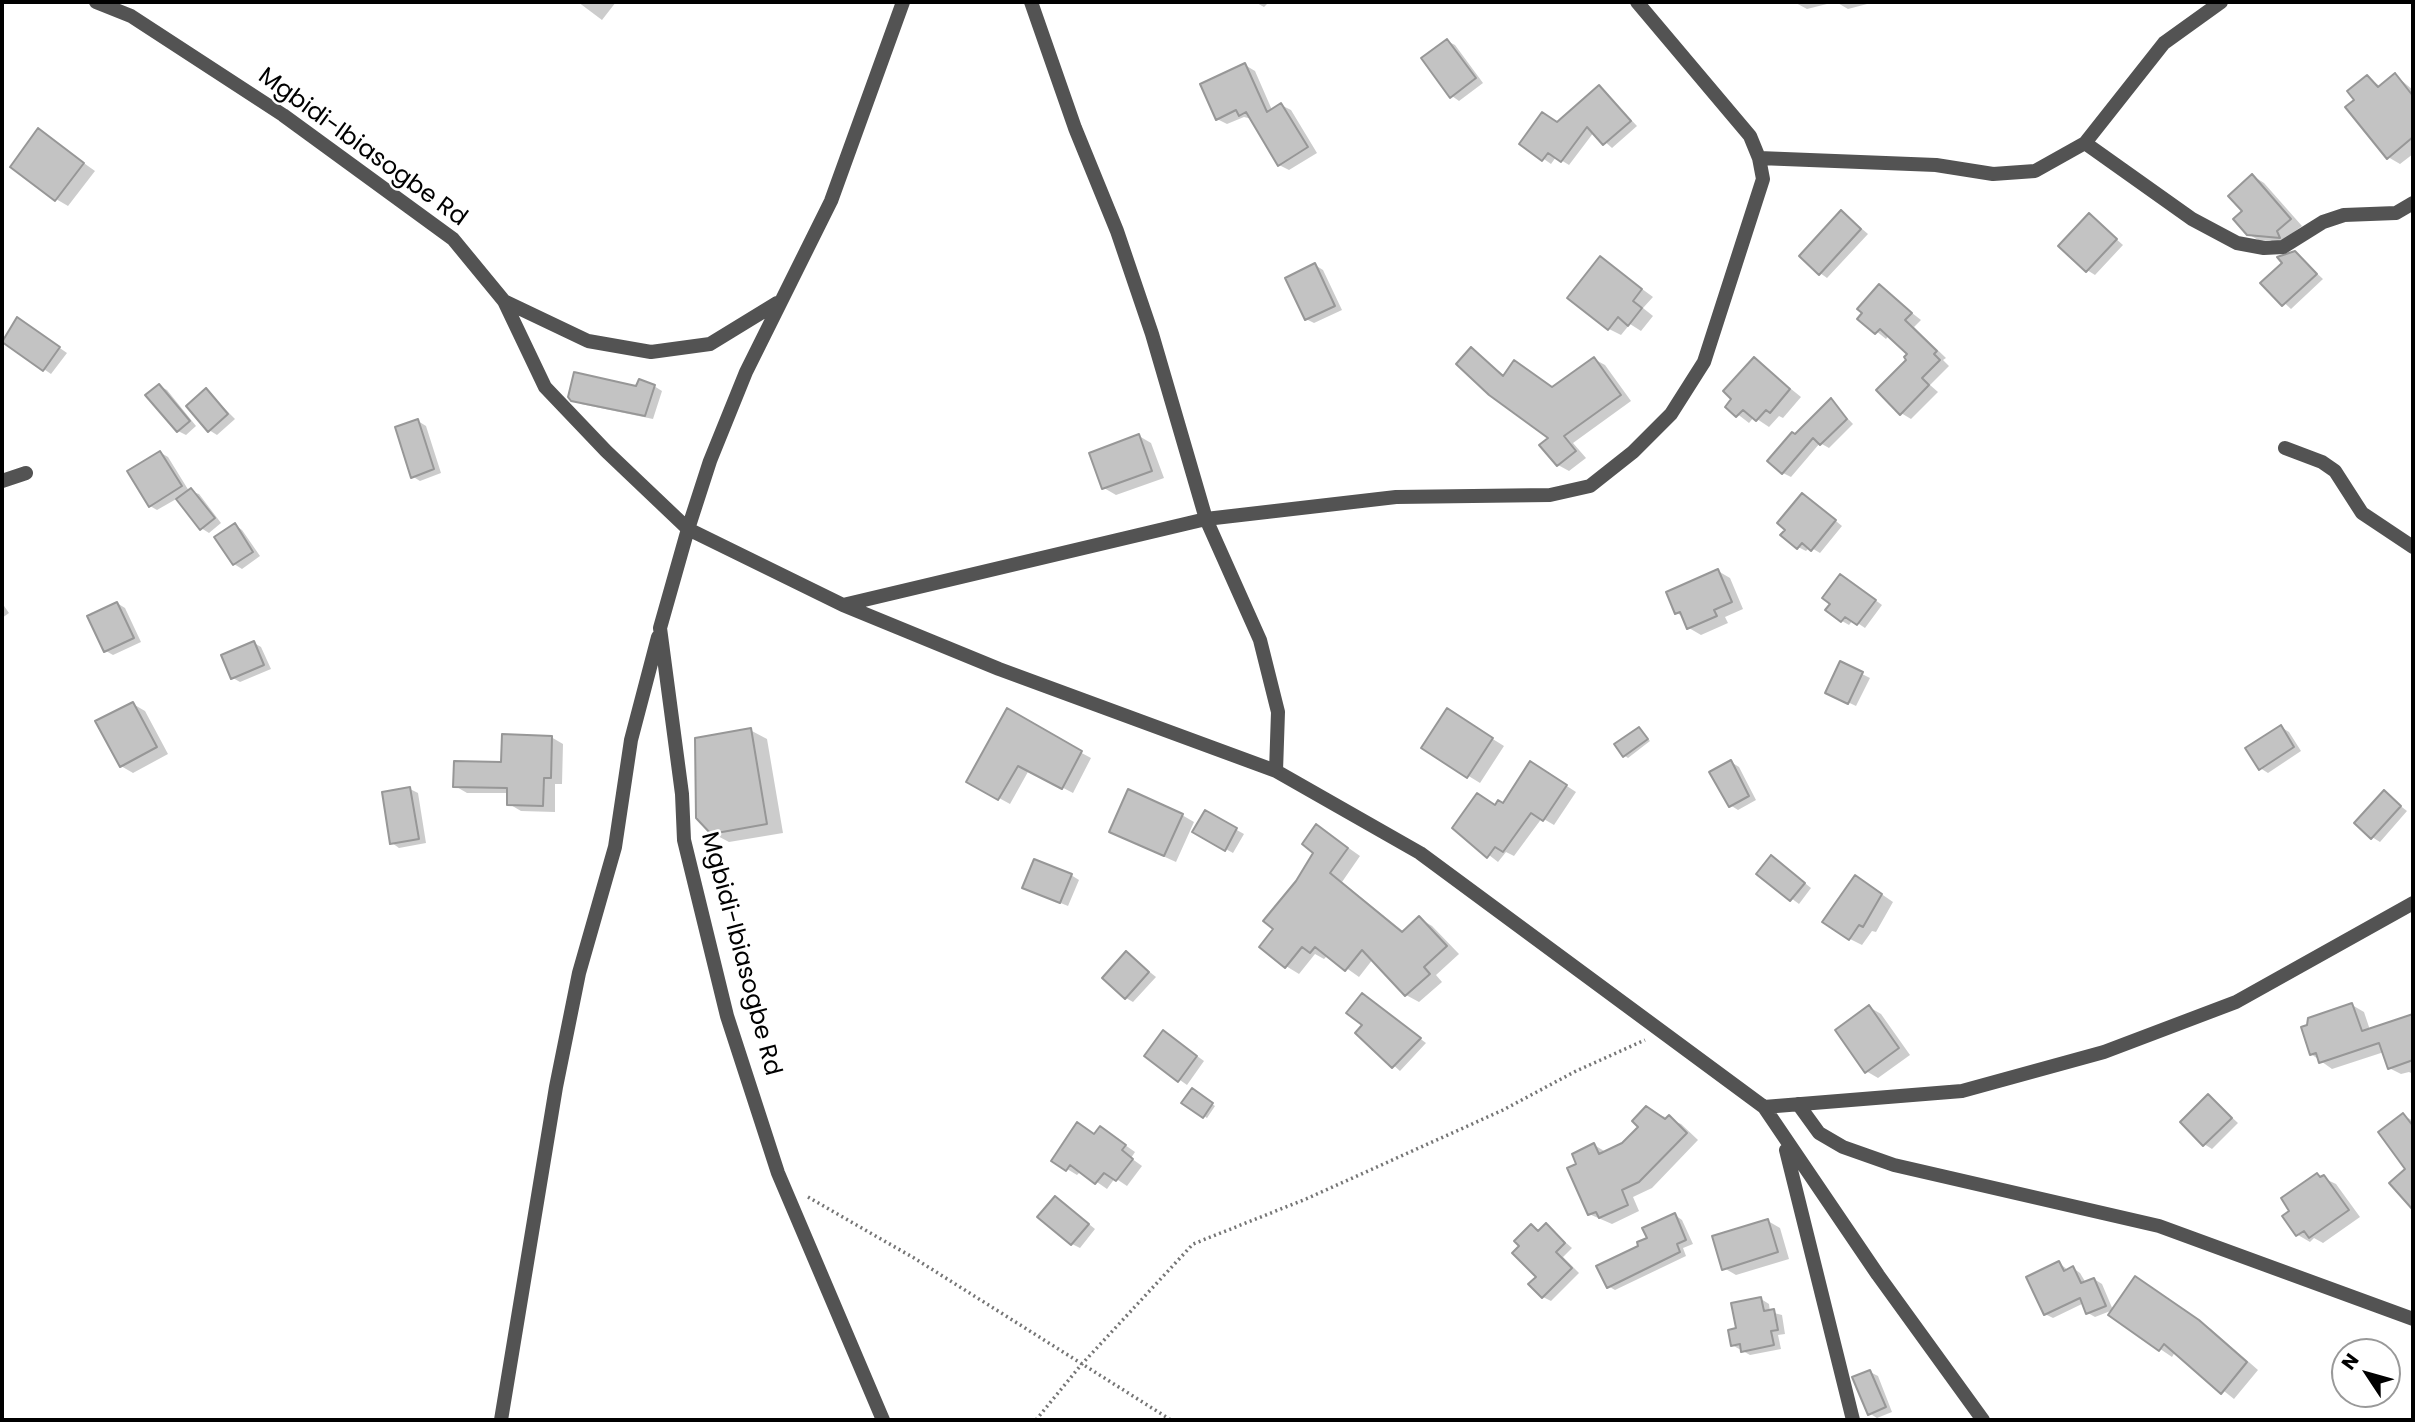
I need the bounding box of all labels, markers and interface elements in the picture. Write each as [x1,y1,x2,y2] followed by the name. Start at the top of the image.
[252,63,472,233] street label: Mgbidi-Ibiasogbe Rd
[694,829,786,1079] street label: Mgbidi-Ibiasogbe Rd
[2331,1338,2401,1408] north arrow
[2335,1348,2365,1375] text: N

